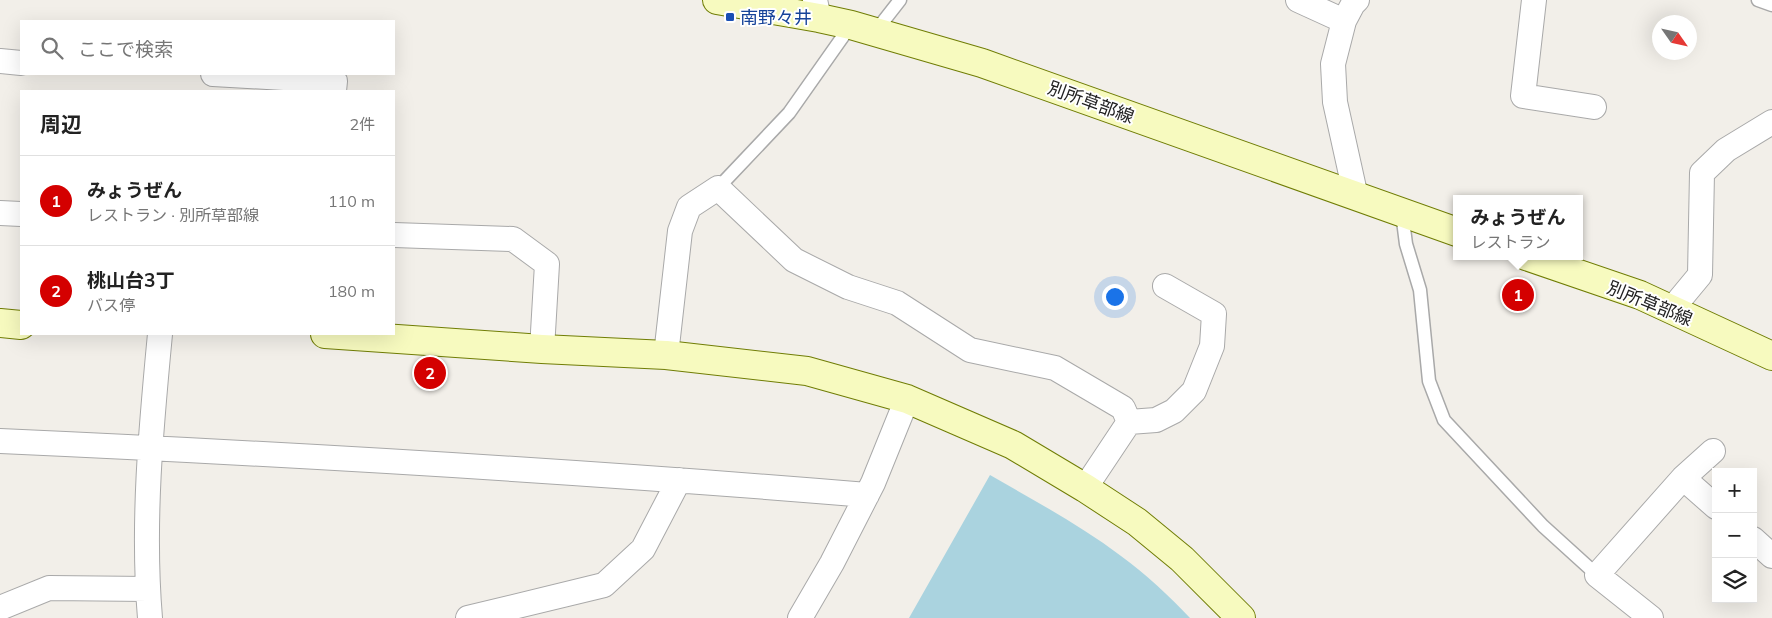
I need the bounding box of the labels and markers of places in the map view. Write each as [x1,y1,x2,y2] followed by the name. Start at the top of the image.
[740,6,812,29] place label: 南野々井
[724,11,736,23] marker: 南野々井
[1502,276,1534,314] pin: 1
[414,354,446,392] pin: 2

